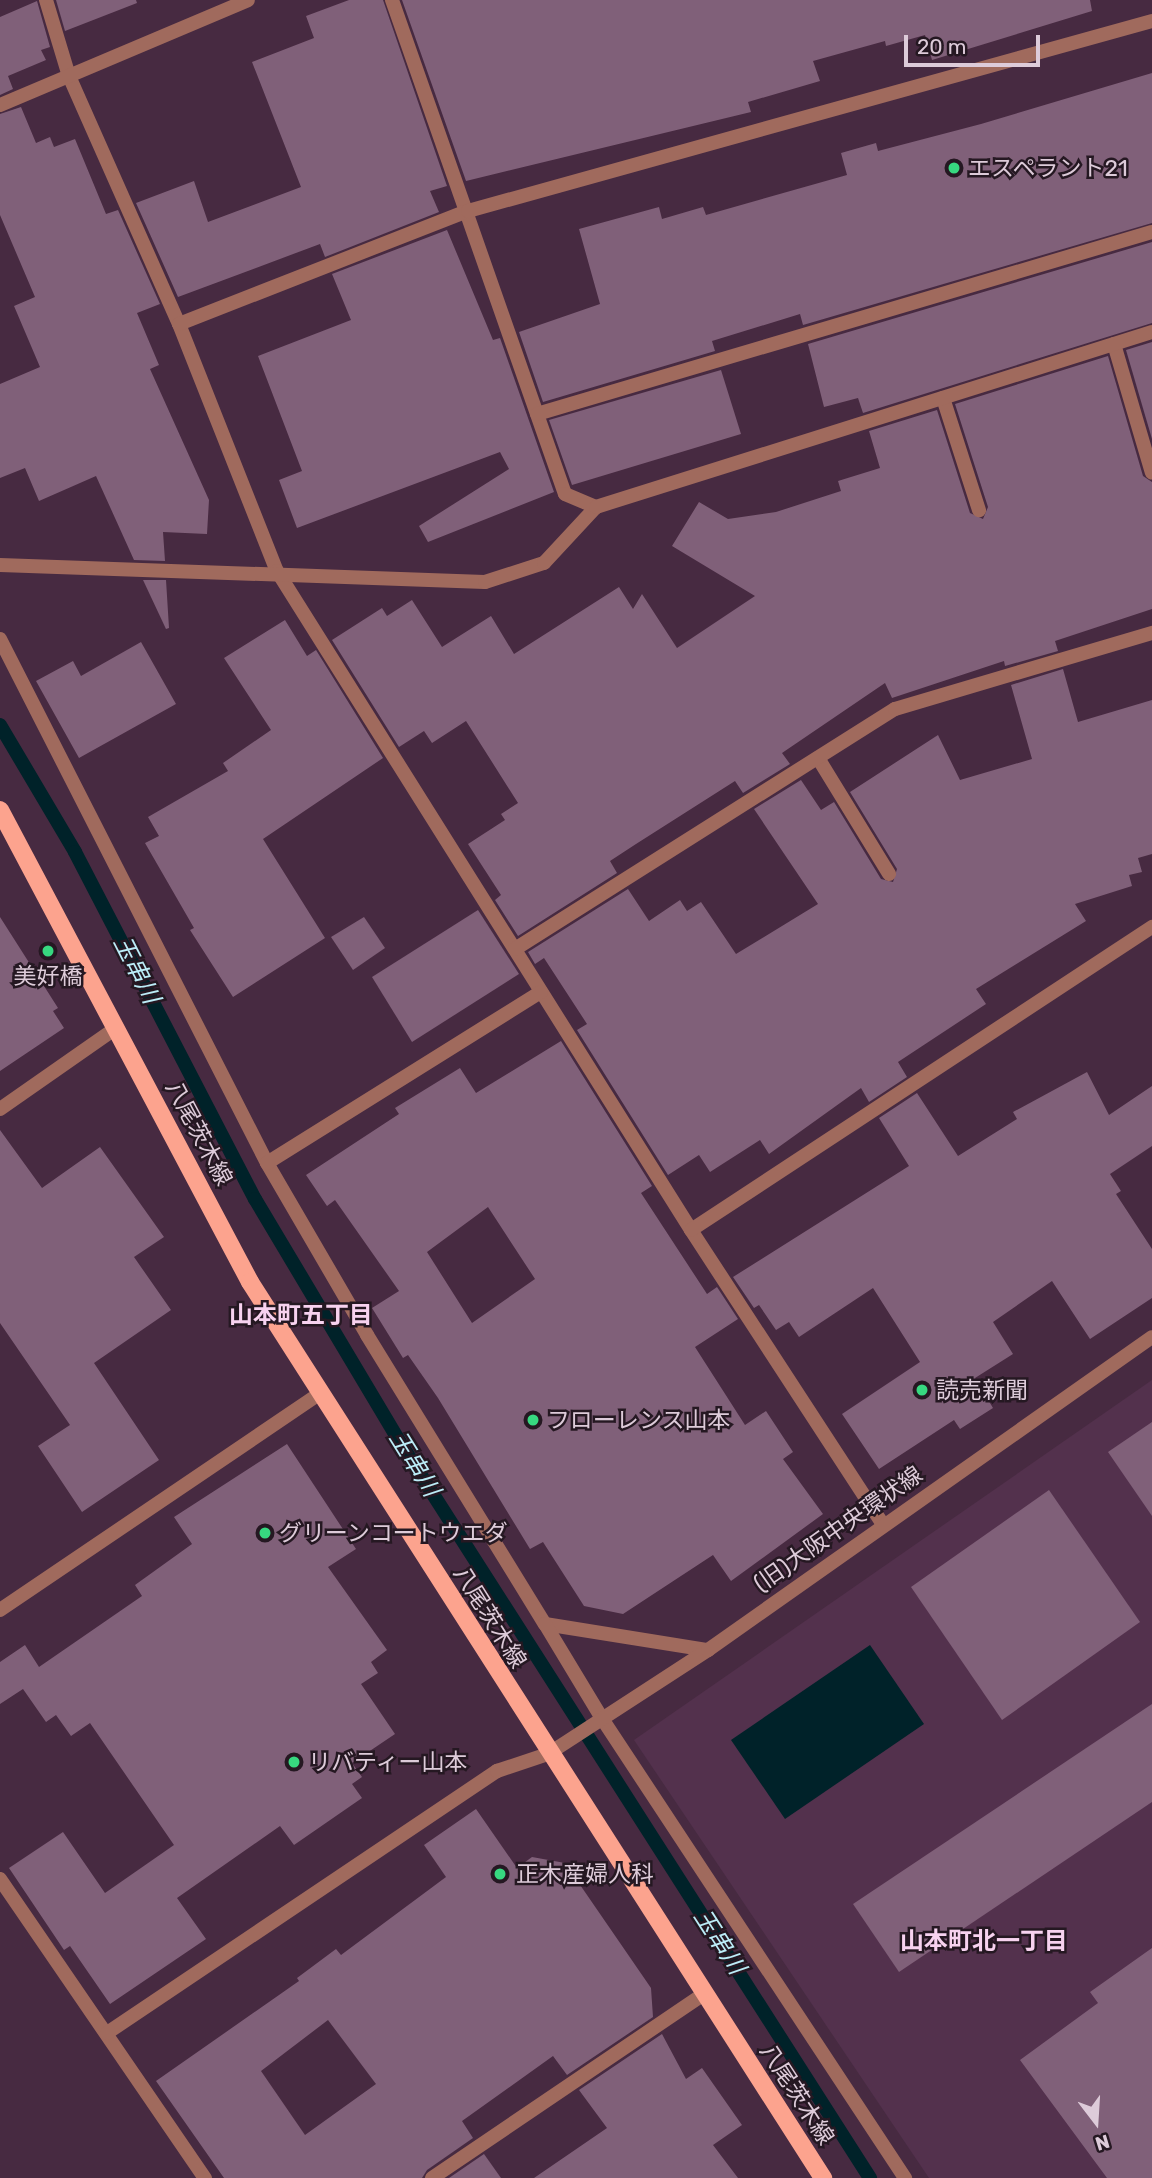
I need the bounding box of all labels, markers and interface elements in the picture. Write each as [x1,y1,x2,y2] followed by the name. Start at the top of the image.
[907,21,1044,65] scale bar
[917,34,966,59] text: 20 m
[968,154,1129,182] place label: エスペラント21
[946,160,962,176] marker: エスペラント21
[107,931,165,1009] water label: 玉串川
[40,943,56,959] marker: 美好橋
[14,962,82,990] place label: 美好橋
[160,1076,238,1190] street label: 八尾茨木線
[229,1302,373,1330] district label: 山本町五丁目
[936,1376,1028,1404] place label: 読売新聞
[914,1382,930,1398] marker: 読売新聞
[547,1406,731,1434] place label: フローレンス山本
[525,1412,541,1428] marker: フローレンス山本
[383,1426,445,1502] water label: 玉串川
[748,1460,928,1598] street label: (旧)大阪中央環状線
[279,1519,509,1547] place label: グリーンコートウエダ
[257,1525,273,1541] marker: グリーンコートウエダ
[448,1561,532,1673] street label: 八尾茨木線
[308,1748,469,1776] place label: リバティー山本
[286,1754,302,1770] marker: リバティー山本
[516,1860,654,1888] place label: 正木産婦人科
[490,1864,510,1884] marker: 正木産婦人科
[687,1904,751,1980] water label: 玉串川
[900,1928,1068,1956] district label: 山本町北一丁目
[754,2038,840,2150] street label: 八尾茨木線
[1061,2087,1131,2157] north arrow
[1092,2130,1112,2156] text: N

